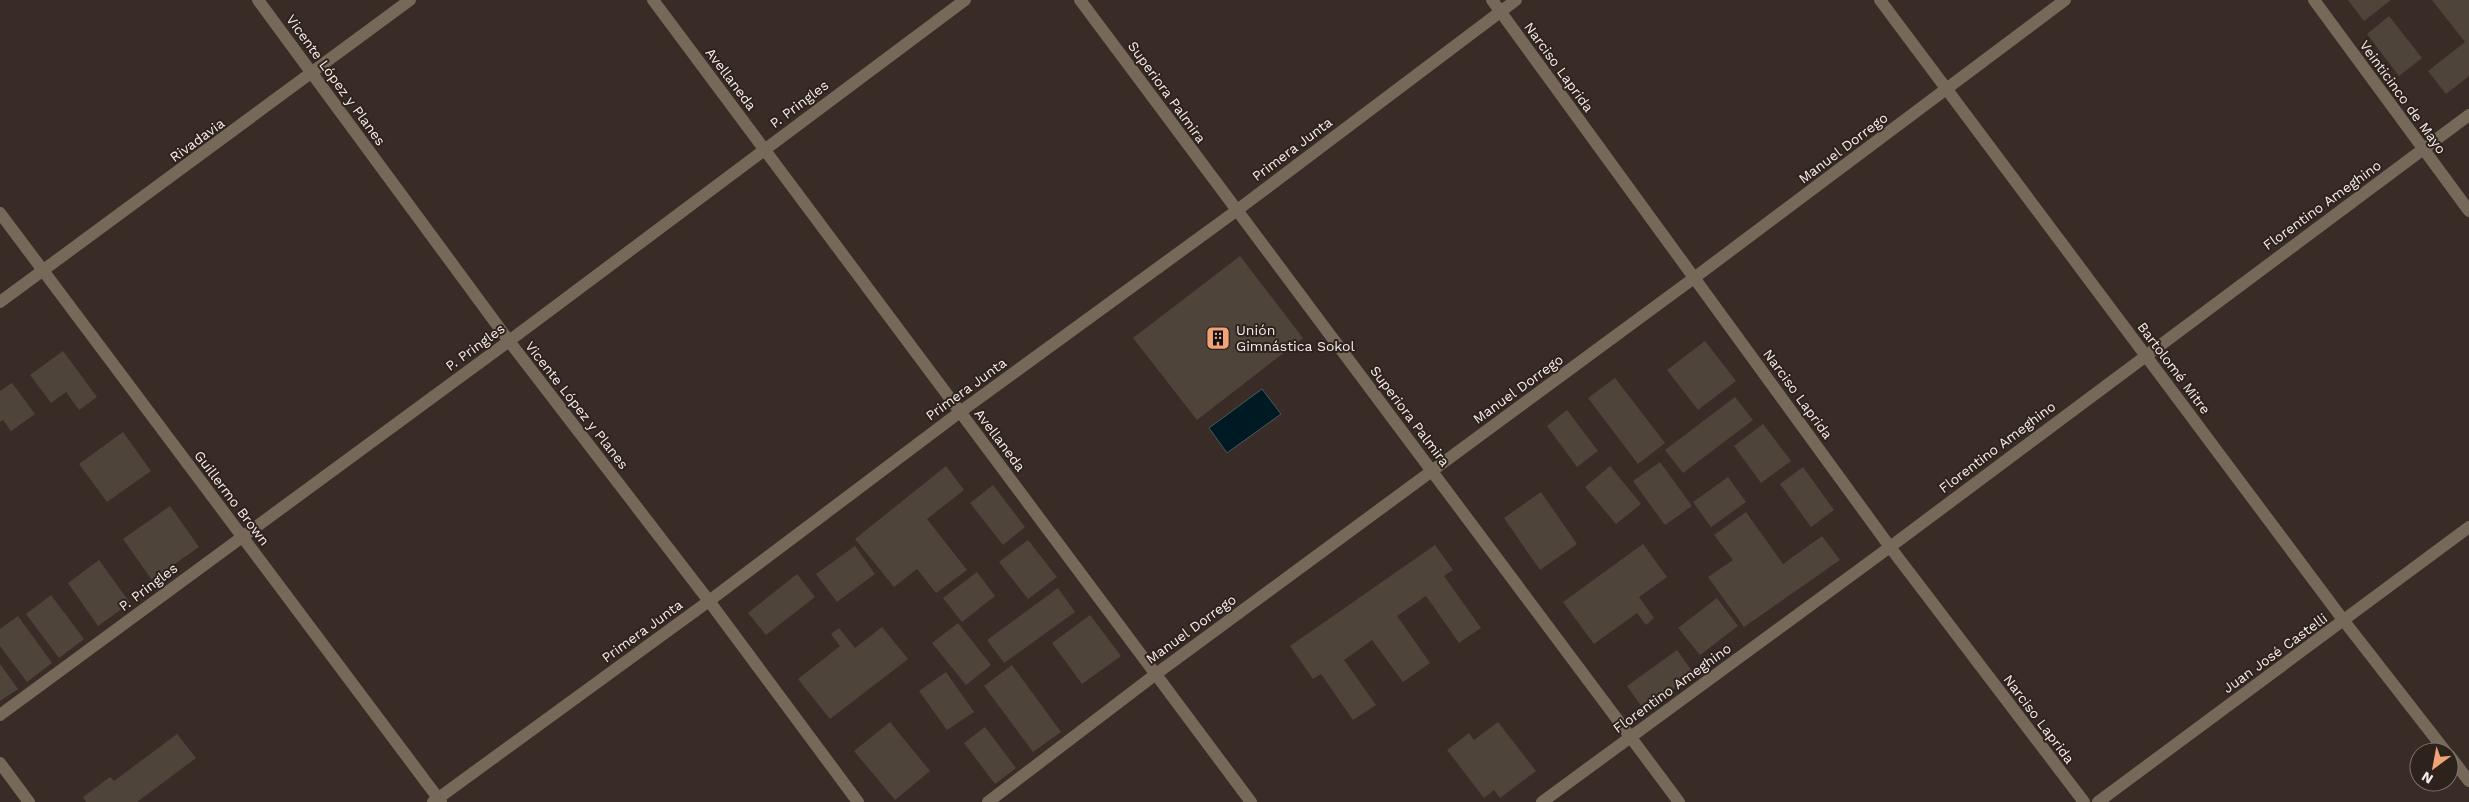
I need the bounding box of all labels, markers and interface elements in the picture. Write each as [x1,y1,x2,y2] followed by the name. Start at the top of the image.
[283,11,389,149] street label: Vicente López y Planes
[1521,19,1597,115] street label: Narciso Laprida
[2356,37,2450,157] street label: Veinticinco de Mayo
[1125,38,1209,146] street label: Superiora Palmira
[702,45,760,113] street label: Avellaneda
[767,77,831,131] street label: P. Pringles
[1795,109,1891,187] street label: Manuel Dorrego
[1249,114,1335,184] street label: Primera Junta
[167,115,227,165] street label: Rivadavia
[2260,157,2384,253] street label: Florentino Ameghino
[2134,319,2214,417] street label: Bartolomé Mitre
[442,320,508,374] street label: P. Pringles
[1236,322,1355,354] place label: Unión Gimnástica Sokol
[1205,325,1231,351] building icon: Unión Gimnástica Sokol
[522,338,632,472] street label: Vicente López y Planes
[1760,346,1836,442] street label: Narciso Laprida
[1470,351,1566,427] street label: Manuel Dorrego
[923,354,1009,424] street label: Primera Junta
[1367,363,1453,469] street label: Superiora Palmira
[1936,398,2058,496] street label: Florentino Ameghino
[971,406,1029,474] street label: Avellaneda
[191,447,273,549] street label: Guillermo Brown
[116,560,180,614] street label: P. Pringles
[1143,591,1239,667] street label: Manuel Dorrego
[599,596,685,666] street label: Primera Junta
[2220,610,2330,696] street label: Juan José Castelli
[1610,640,1734,736] street label: Florentino Ameghino
[2000,671,2078,767] street label: Narciso Laprida
[2409,742,2459,792] north arrow
[2418,768,2436,788] text: N

